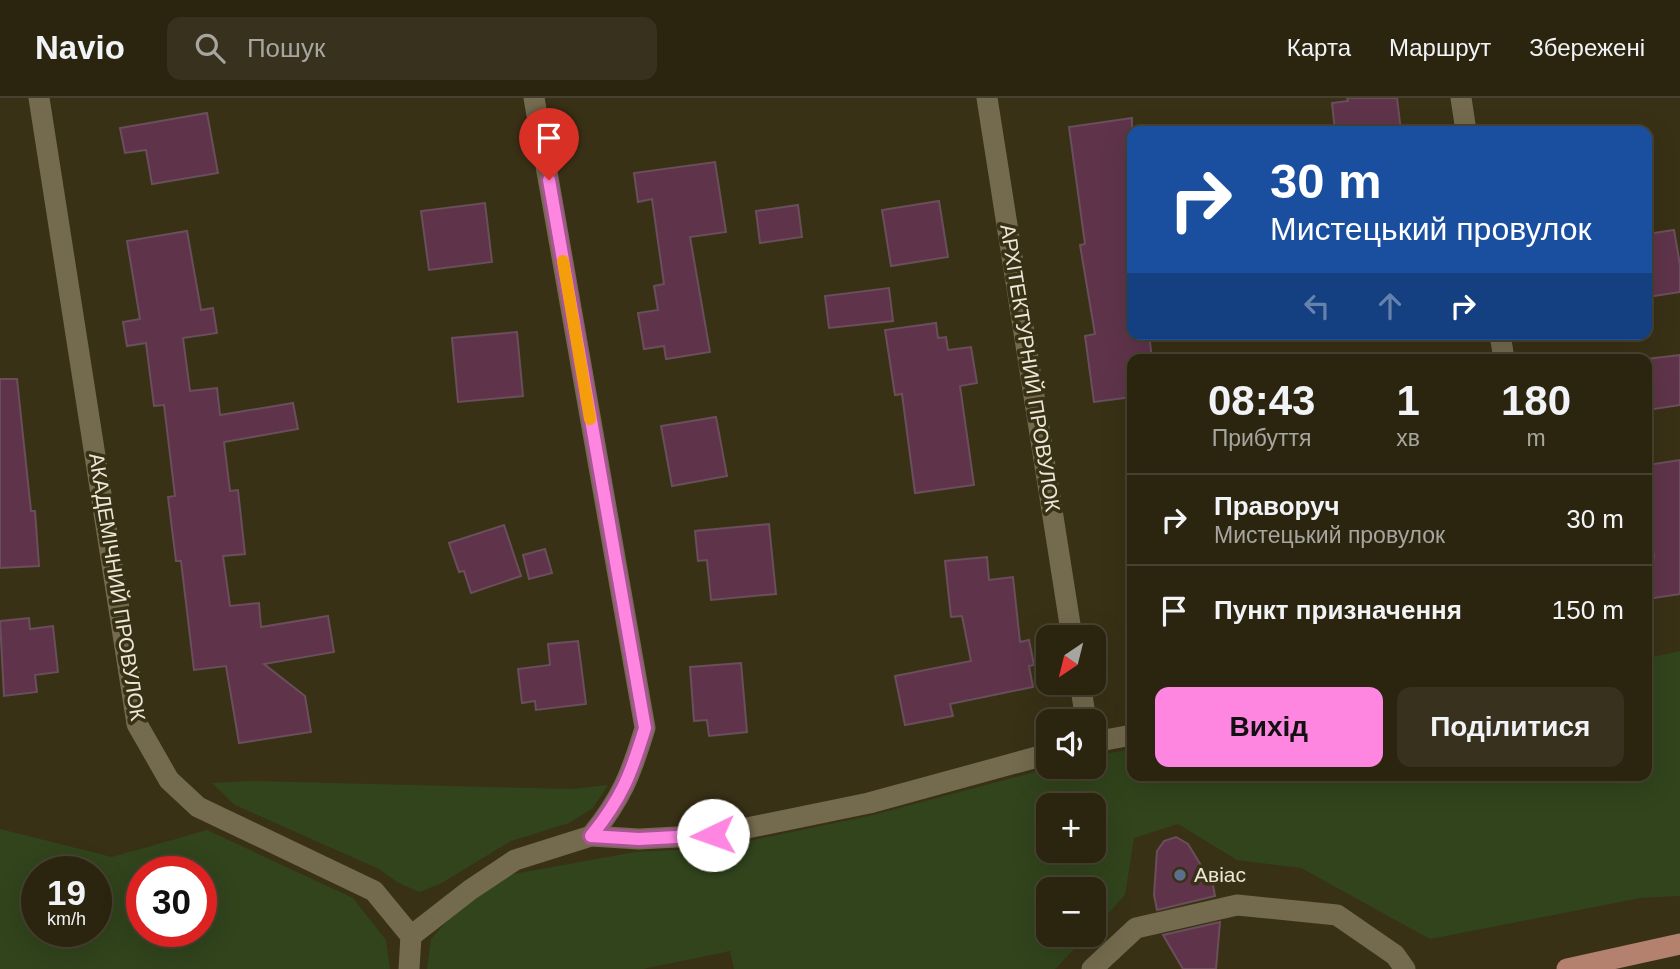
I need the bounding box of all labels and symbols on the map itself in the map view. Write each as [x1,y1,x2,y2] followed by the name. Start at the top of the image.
[519,108,579,180] pin
[996,223,1065,514] street label: АРХІТЕКТУРНИЙ ПРОВУЛОК
[85,451,150,723] street label: АКАДЕМІЧНИЙ ПРОВУЛОК
[1036,625,1106,695] north arrow
[676,798,750,872] position arrow
[126,856,217,947] speed limit sign: 30
[1194,863,1246,886] place label: Авіас
[1172,867,1188,883] marker: Авіас

